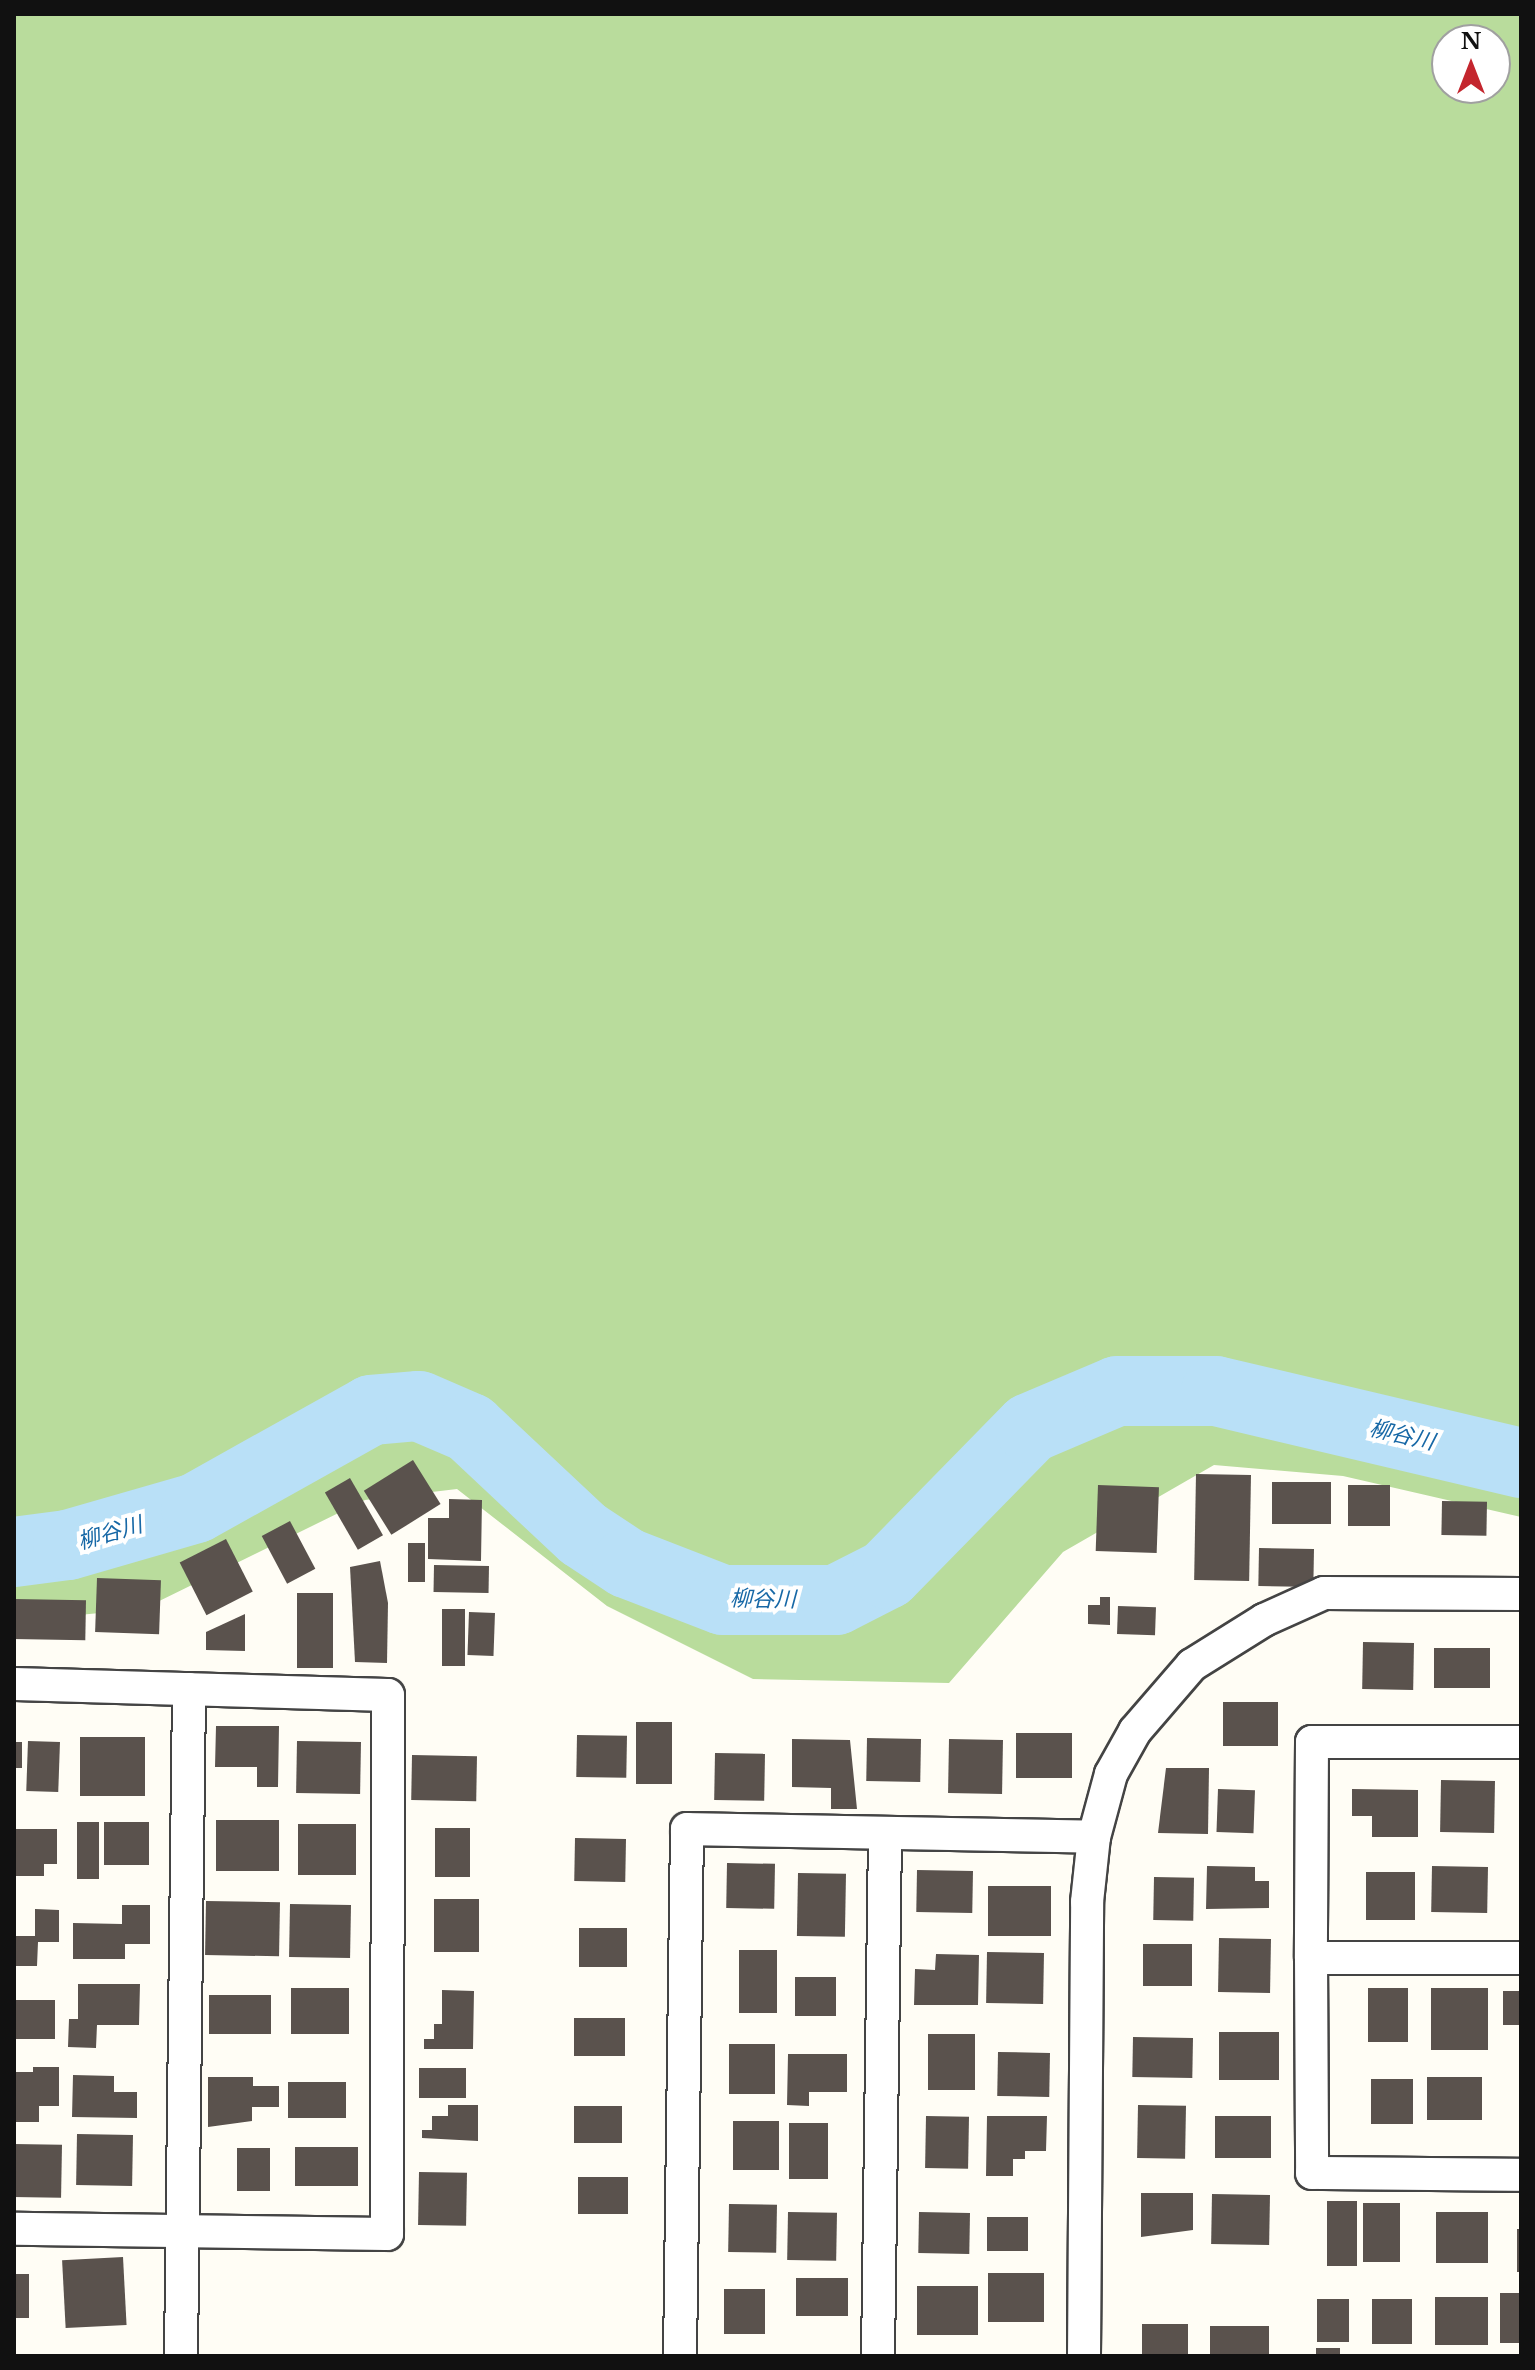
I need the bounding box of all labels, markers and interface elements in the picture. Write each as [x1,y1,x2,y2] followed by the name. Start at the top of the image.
[1431,24,1511,104] north arrow
[1461,28,1481,55] text: N
[1367,1415,1437,1455] water label: 柳谷川
[75,1511,145,1555] water label: 柳谷川
[730,1585,796,1613] water label: 柳谷川

